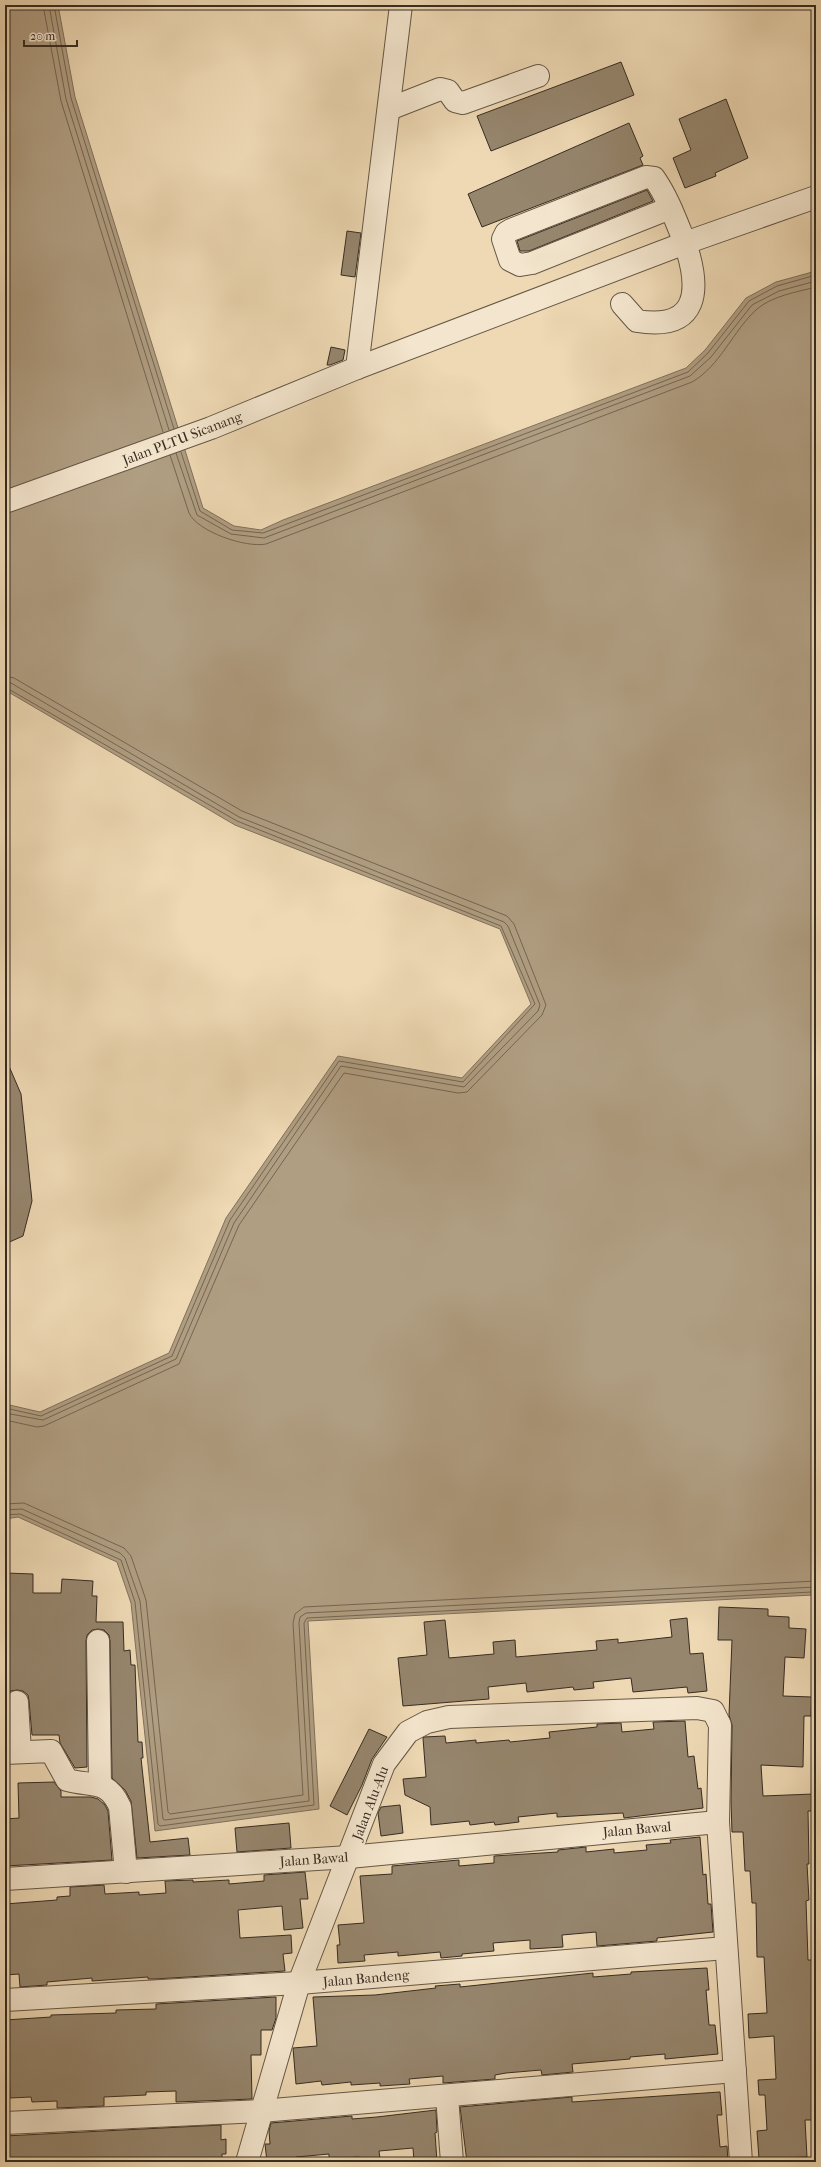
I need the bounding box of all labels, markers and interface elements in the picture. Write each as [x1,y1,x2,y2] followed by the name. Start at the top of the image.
[24,22,77,48] scale bar
[30,29,55,43] text: 20 m
[119,408,245,469] street label: Jalan PLTU Sicanang
[348,1764,392,1844] street label: Jalan Alu-Alu
[601,1818,672,1841] street label: Jalan Bawal
[278,1849,349,1870] street label: Jalan Bawal
[321,1966,410,1991] street label: Jalan Bandeng

